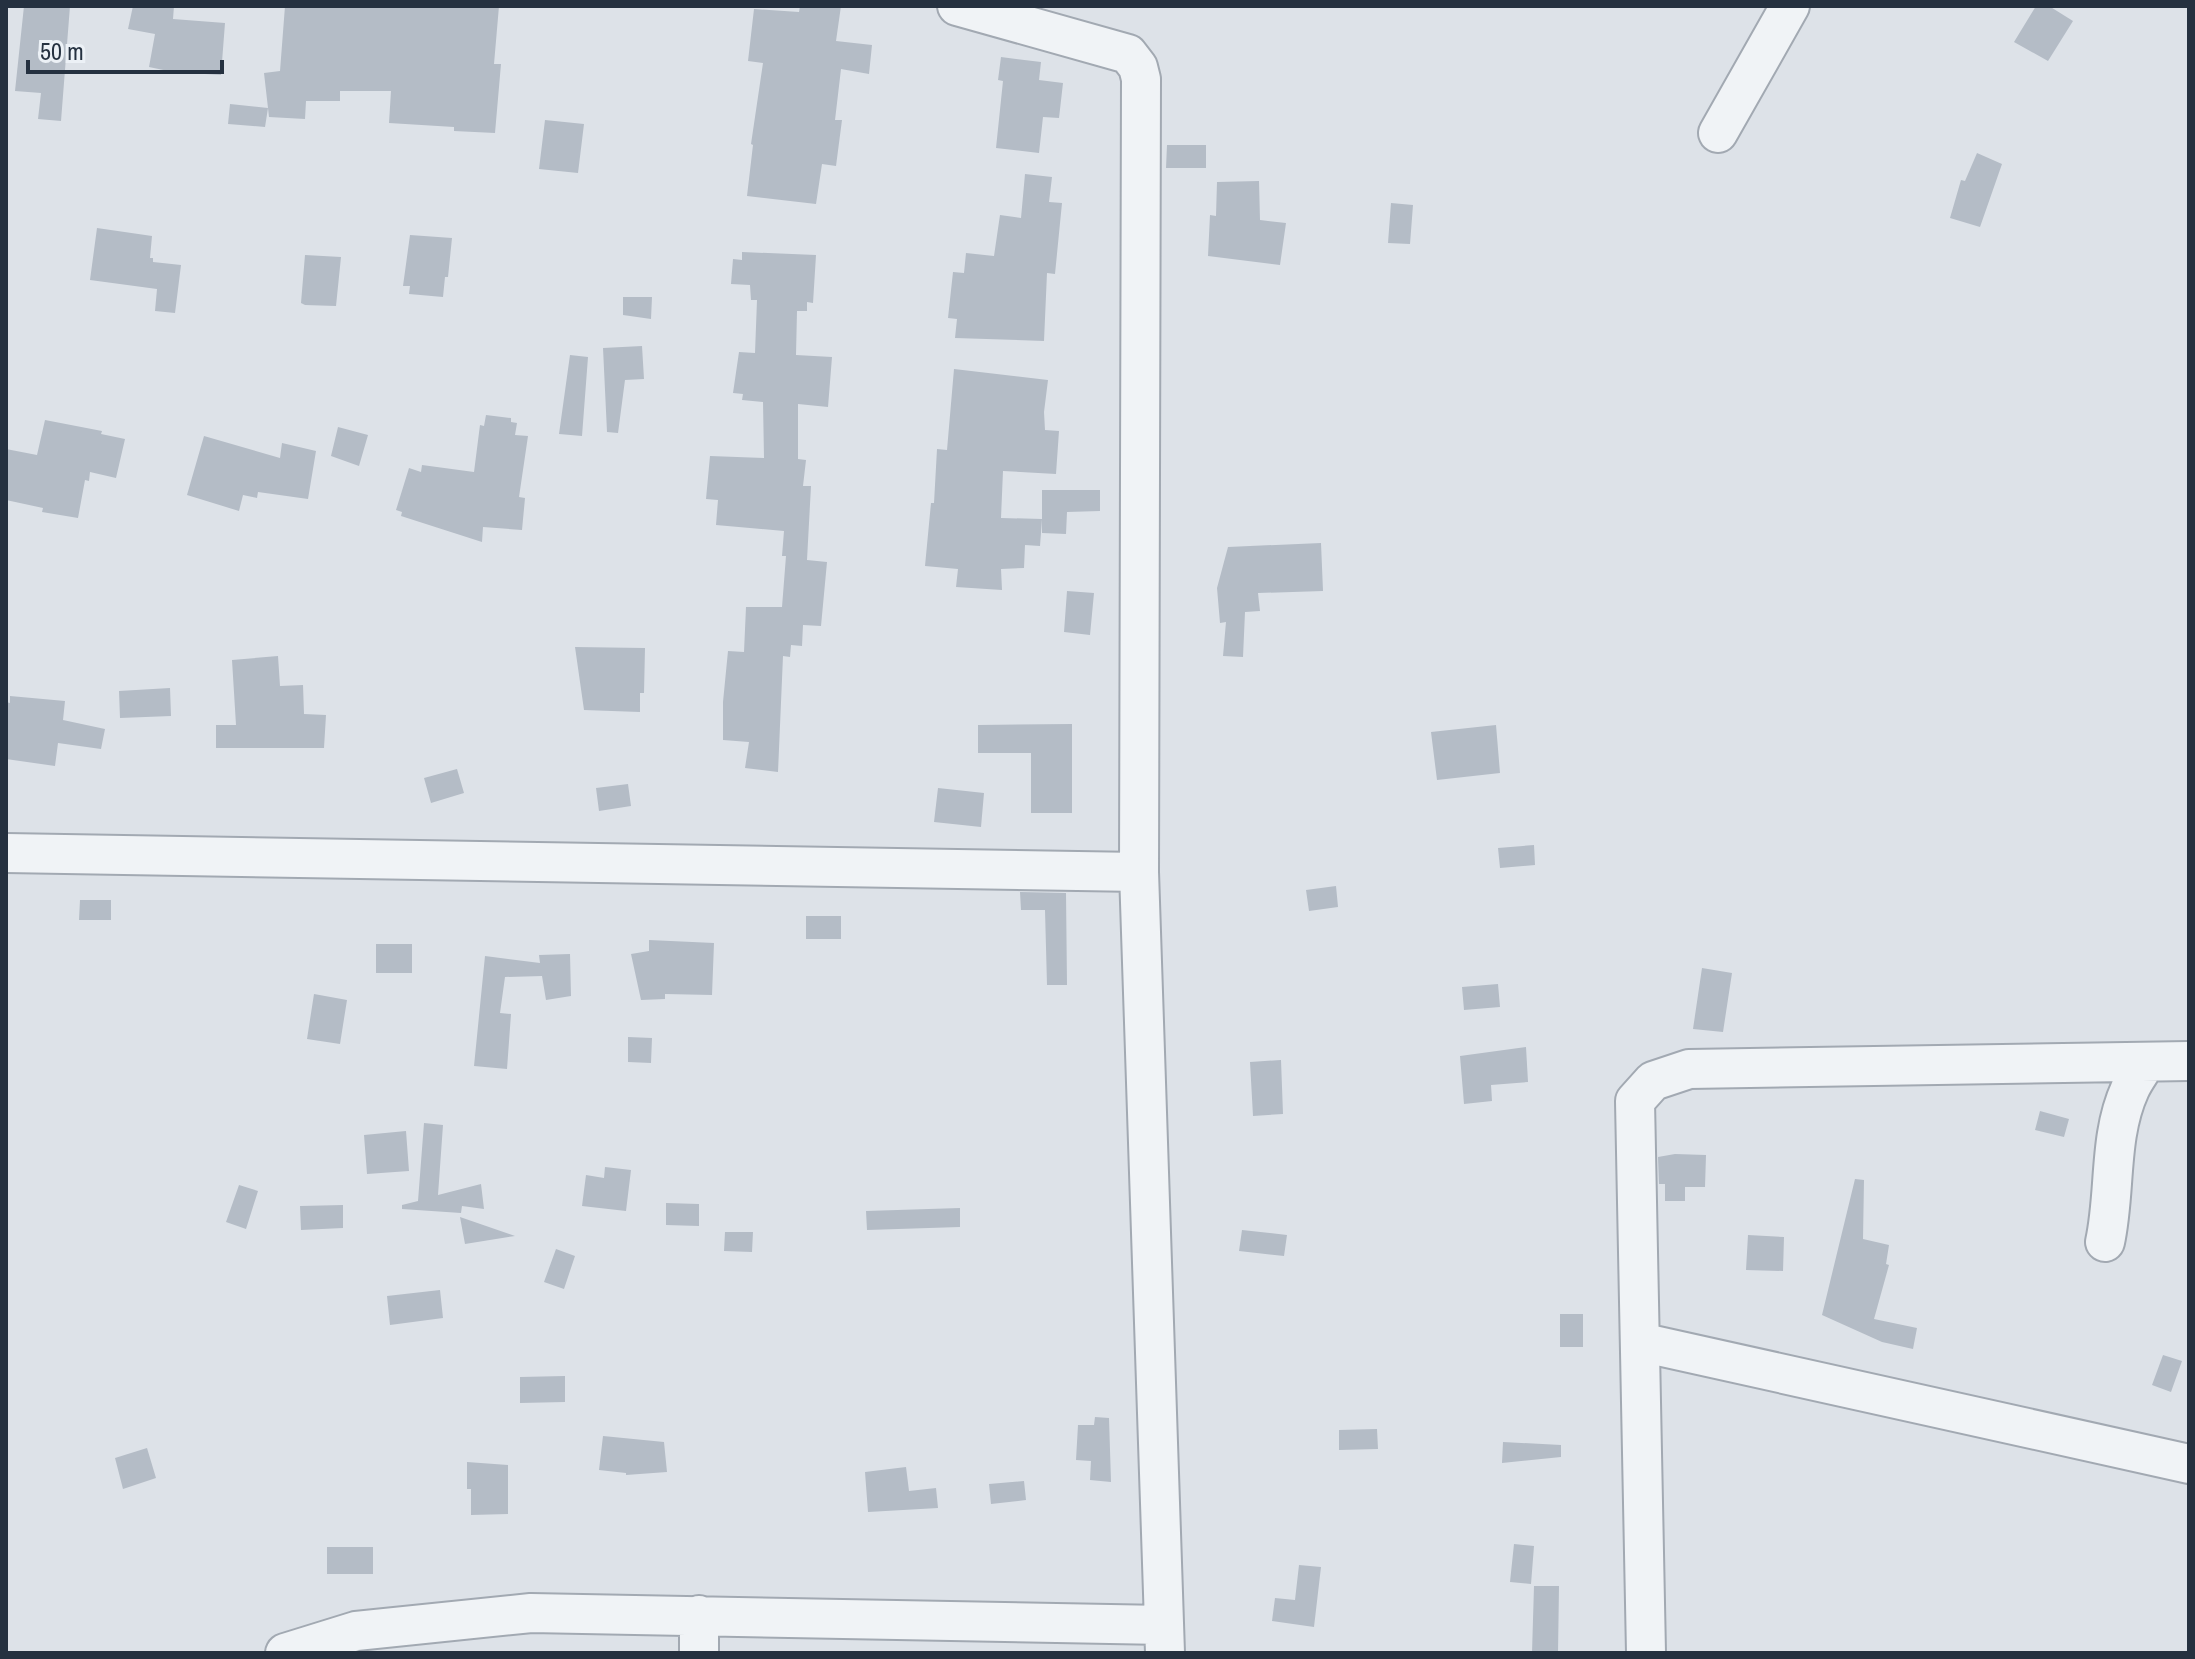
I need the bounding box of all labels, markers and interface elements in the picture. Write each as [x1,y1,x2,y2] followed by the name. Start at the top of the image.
[28,24,222,74] scale bar
[40,35,84,67] text: 50 m

